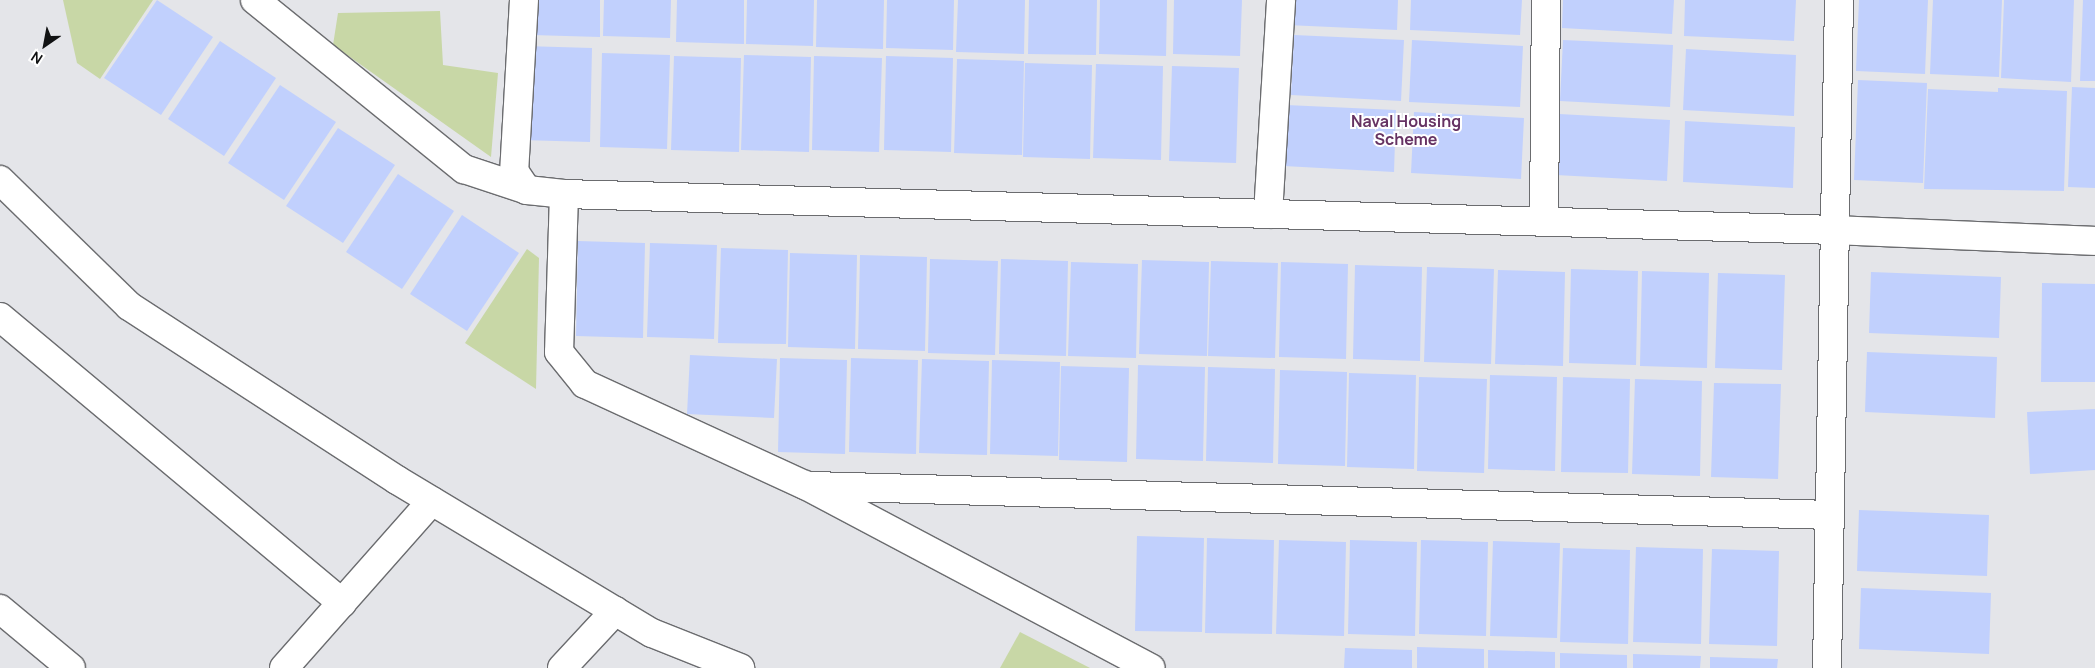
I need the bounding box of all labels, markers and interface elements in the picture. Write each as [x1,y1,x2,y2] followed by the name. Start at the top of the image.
[20,20,70,70] north arrow
[27,47,46,69] text: N
[1351,111,1461,149] district label: Naval Housing Scheme

